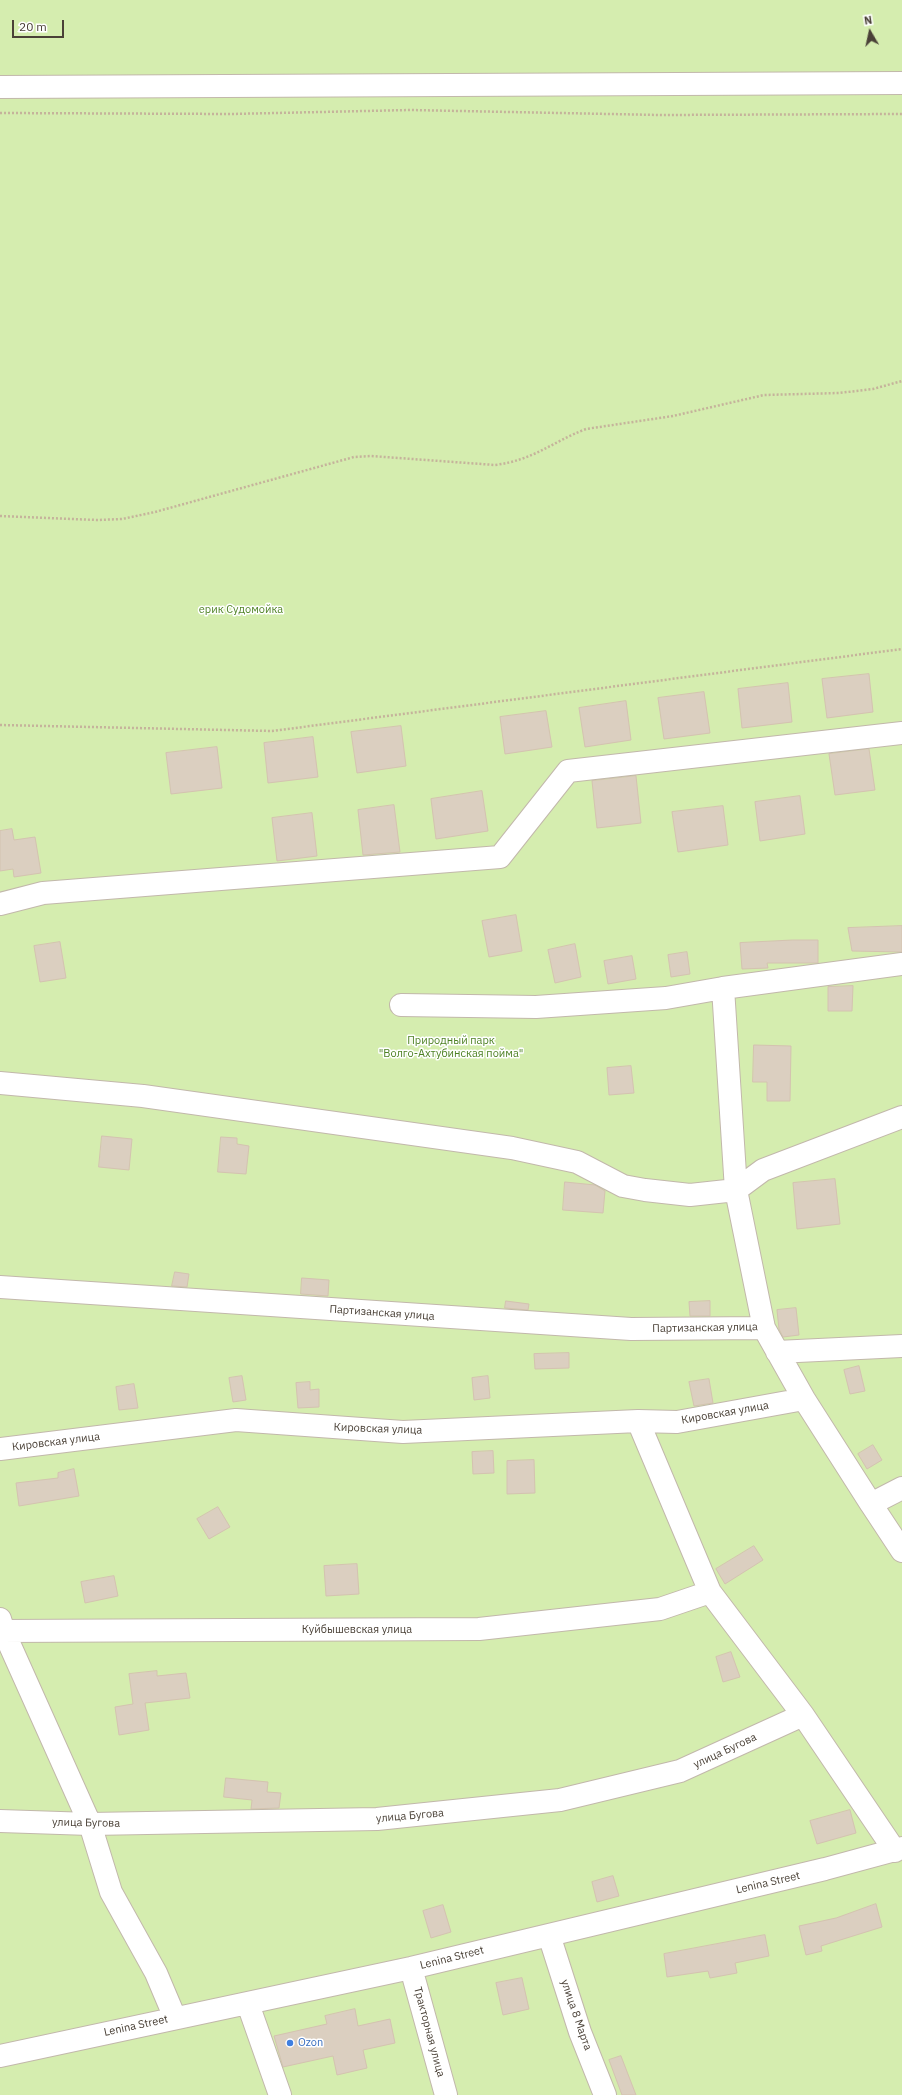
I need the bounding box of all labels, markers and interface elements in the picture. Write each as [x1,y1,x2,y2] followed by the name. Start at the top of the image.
[14,12,66,38] scale bar
[850,12,890,52] north arrow
[863,13,873,28] text: N
[19,19,47,34] text: 20 m
[199,603,283,617] park label: ерик Судомойка
[379,1034,523,1060] park label: Природный парк "Волго-Ахтубинская пойма"
[329,1303,435,1323] street label: Партизанская улица
[652,1320,758,1336] street label: Партизанская улица
[680,1399,770,1427] street label: Кировская улица
[333,1421,423,1437] street label: Кировская улица
[11,1430,101,1454] street label: Кировская улица
[302,1623,412,1637] street label: Куйбышевская улица
[691,1731,759,1771] street label: улица Бугова
[375,1806,445,1826] street label: улица Бугова
[52,1816,120,1830] street label: улица Бугова
[735,1869,801,1897] street label: Lenina Street
[419,1944,485,1972] street label: Lenina Street
[558,1978,594,2052] street label: улица 8 Марта
[411,1985,447,2079] street label: Тракторная улица
[103,2013,169,2039] street label: Lenina Street
[298,2036,323,2050] place label: Ozon
[285,2038,295,2048] marker: Ozon

